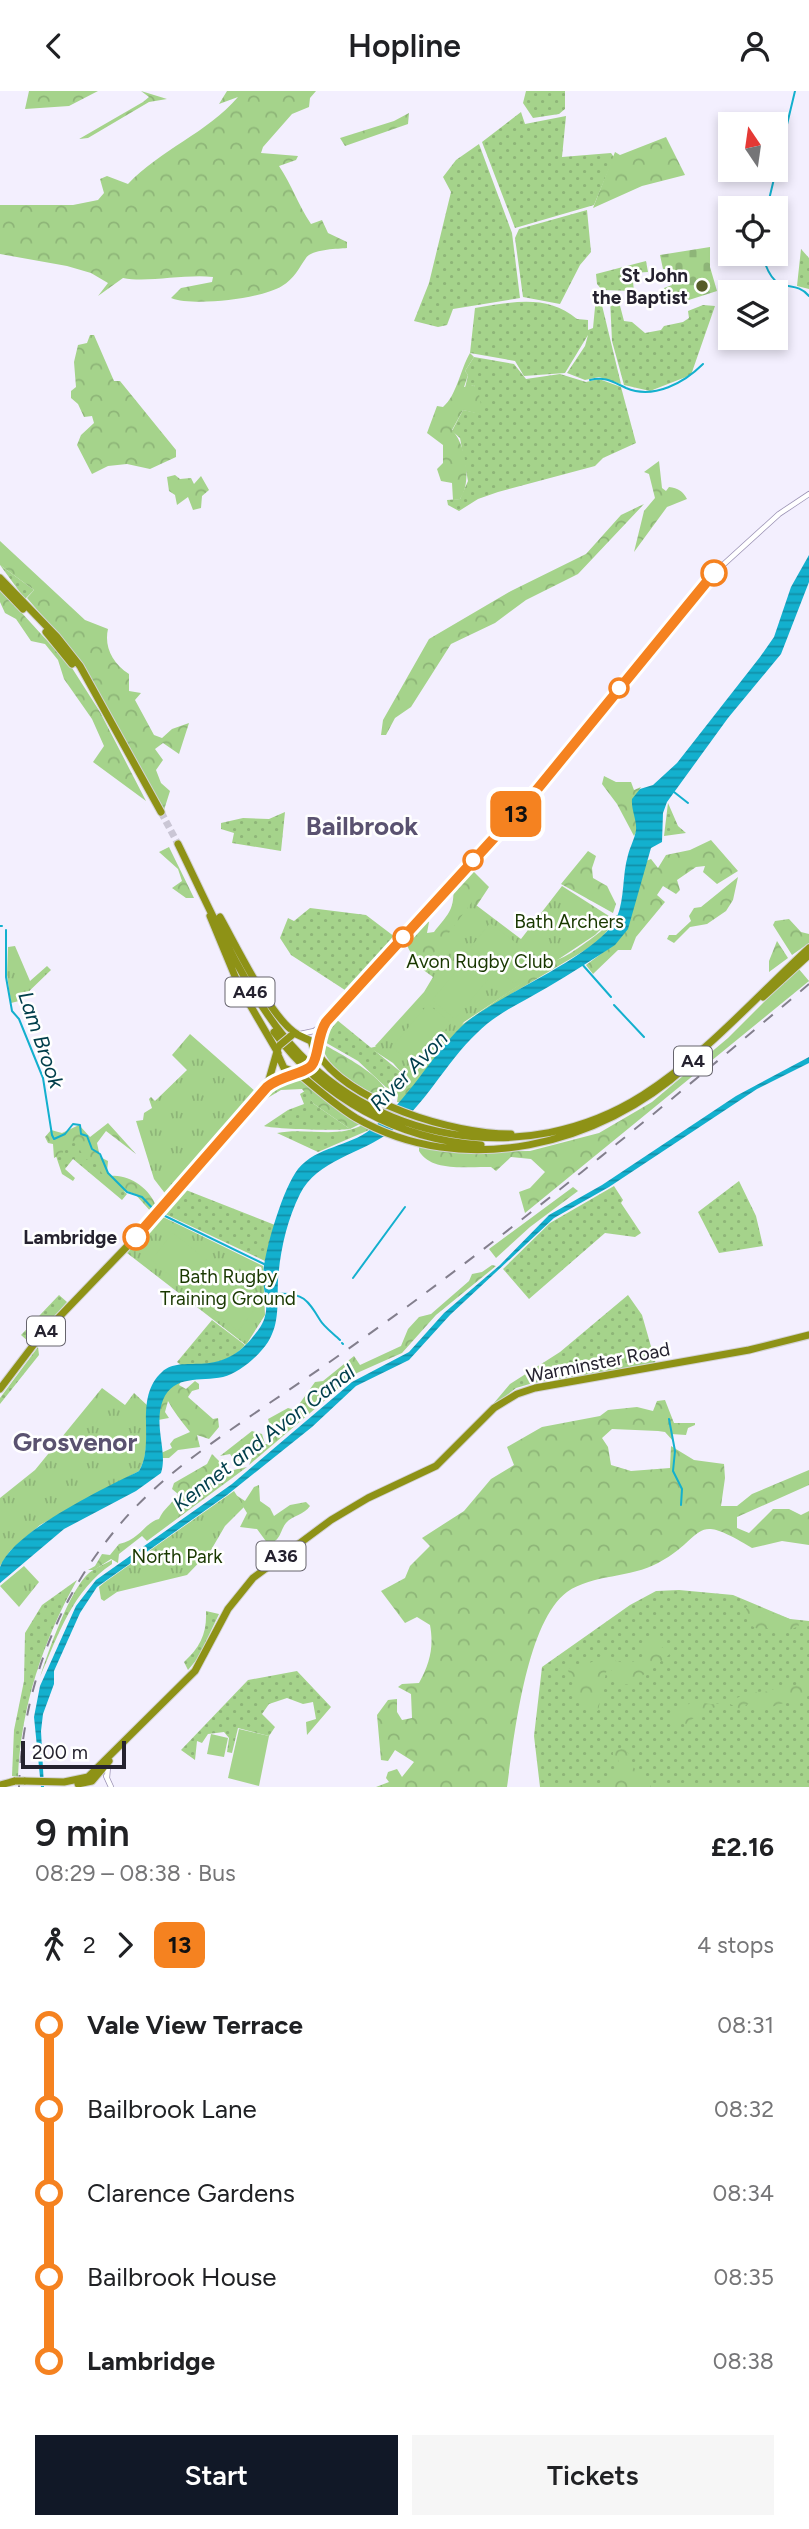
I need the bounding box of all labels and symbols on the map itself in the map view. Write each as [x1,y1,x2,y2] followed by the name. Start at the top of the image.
[718,112,788,182] north arrow
[592,264,688,309] place label: St John the Baptist
[694,278,710,294] marker: St John the Baptist
[701,560,727,586] unlabelled marker
[609,678,629,698] unlabelled marker
[484,791,548,837] line badge: 13
[306,810,418,842] district label: Bailbrook
[463,850,483,870] unlabelled marker
[514,910,624,933] park label: Bath Archers
[393,927,413,947] unlabelled marker
[406,950,554,973] park label: Avon Rugby Club
[226,978,274,1007] road number: A46
[13,988,70,1092] water label: Lam Brook
[364,1025,453,1116] water label: River Avon
[674,1047,712,1076] road number: A4
[123,1224,149,1250] marker: Lambridge
[23,1226,117,1249] place label: Lambridge
[160,1265,296,1310] park label: Bath Rugby Training Ground
[27,1317,65,1345] road number: A4
[524,1337,672,1388] street label: Warminster Road
[168,1359,360,1516] water label: Kennet and Avon Canal
[13,1426,137,1458] district label: Grosvenor
[256,1541,306,1571] road number: A36
[132,1545,223,1568] park label: North Park
[21,1738,126,1770] scale bar

